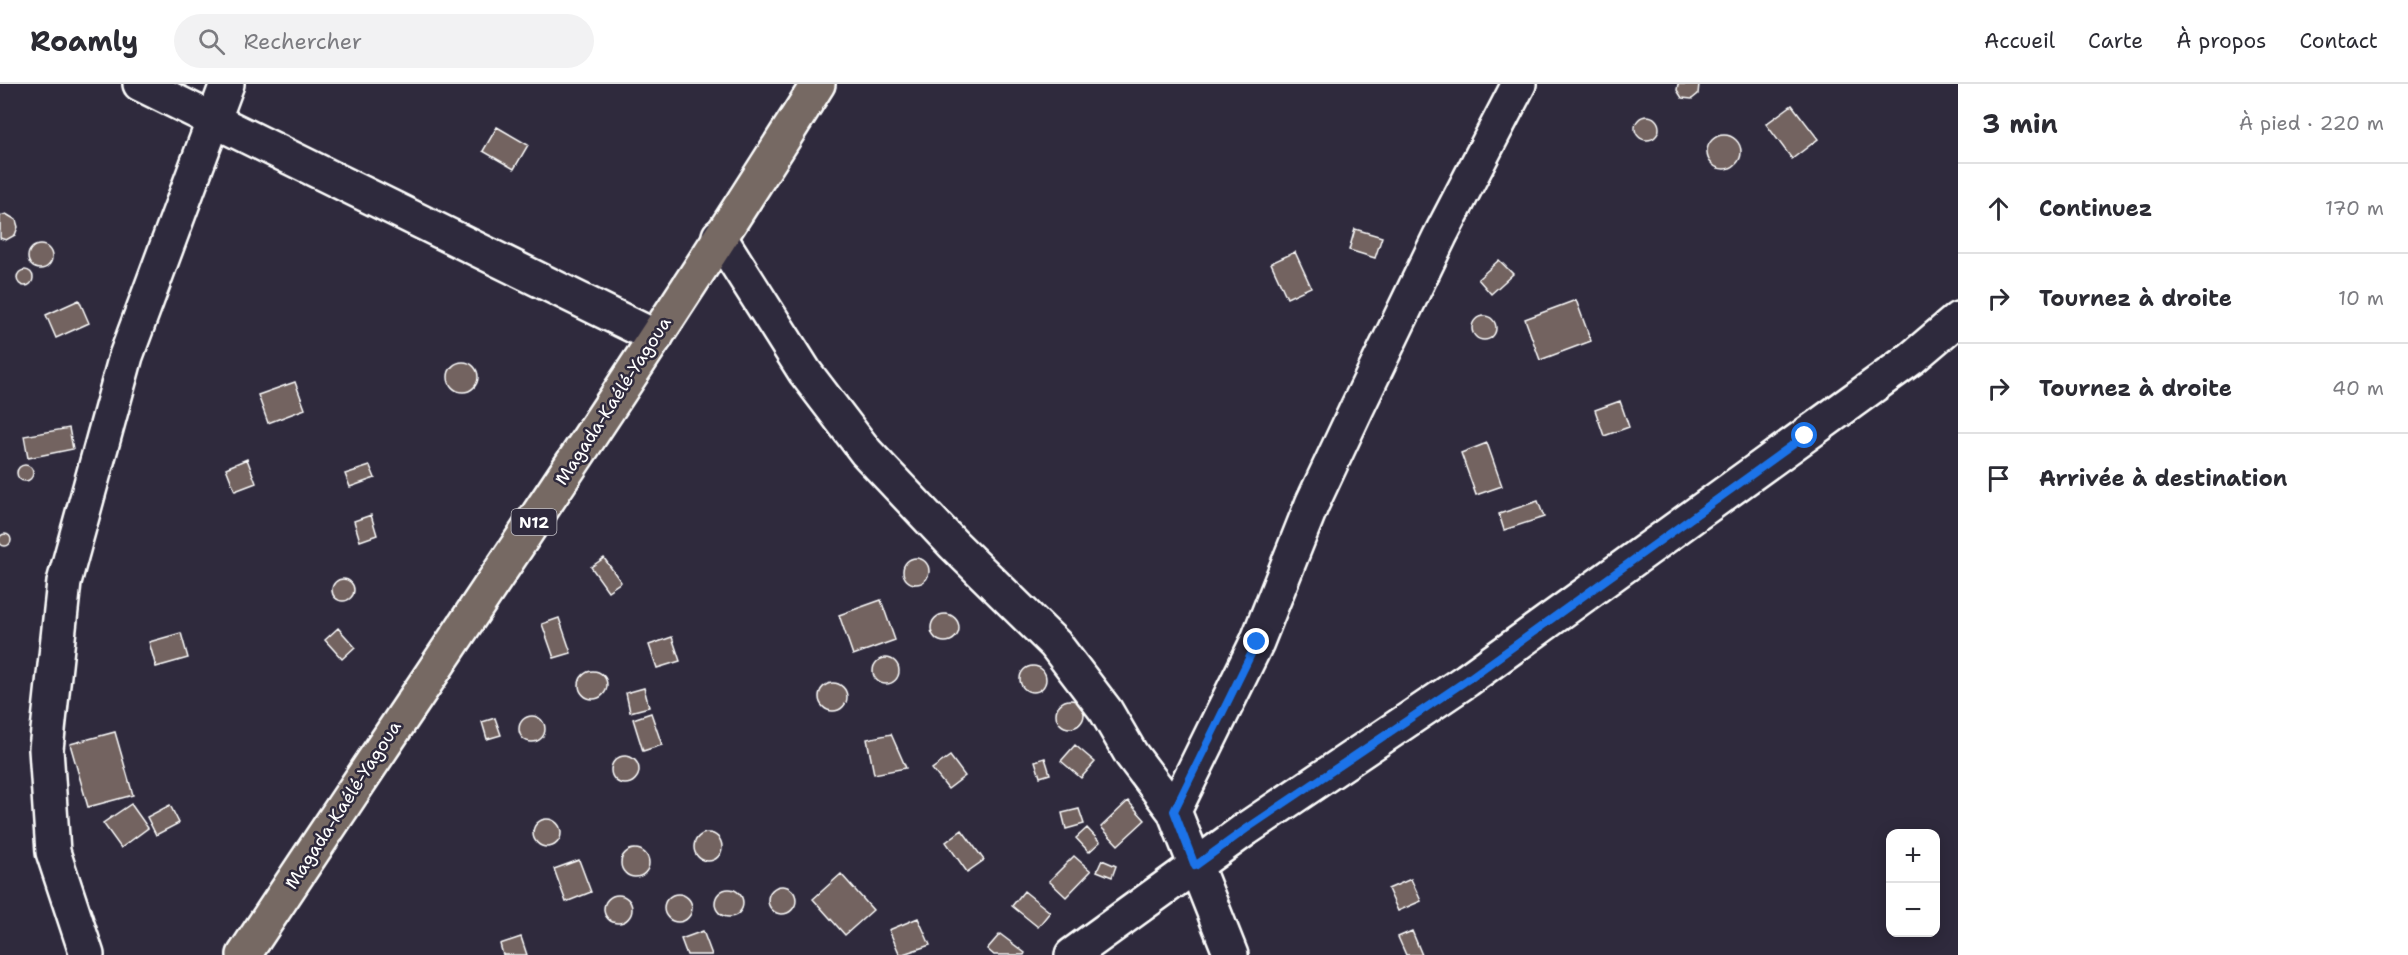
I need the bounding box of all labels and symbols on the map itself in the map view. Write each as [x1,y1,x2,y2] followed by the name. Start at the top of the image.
[549,312,677,490] street label: Magada-Kaélé-Yagoua
[1791,422,1817,448] route start
[512,509,556,535] road number: N12
[1243,628,1269,654] route end
[279,716,407,894] street label: Magada-Kaélé-Yagoua

